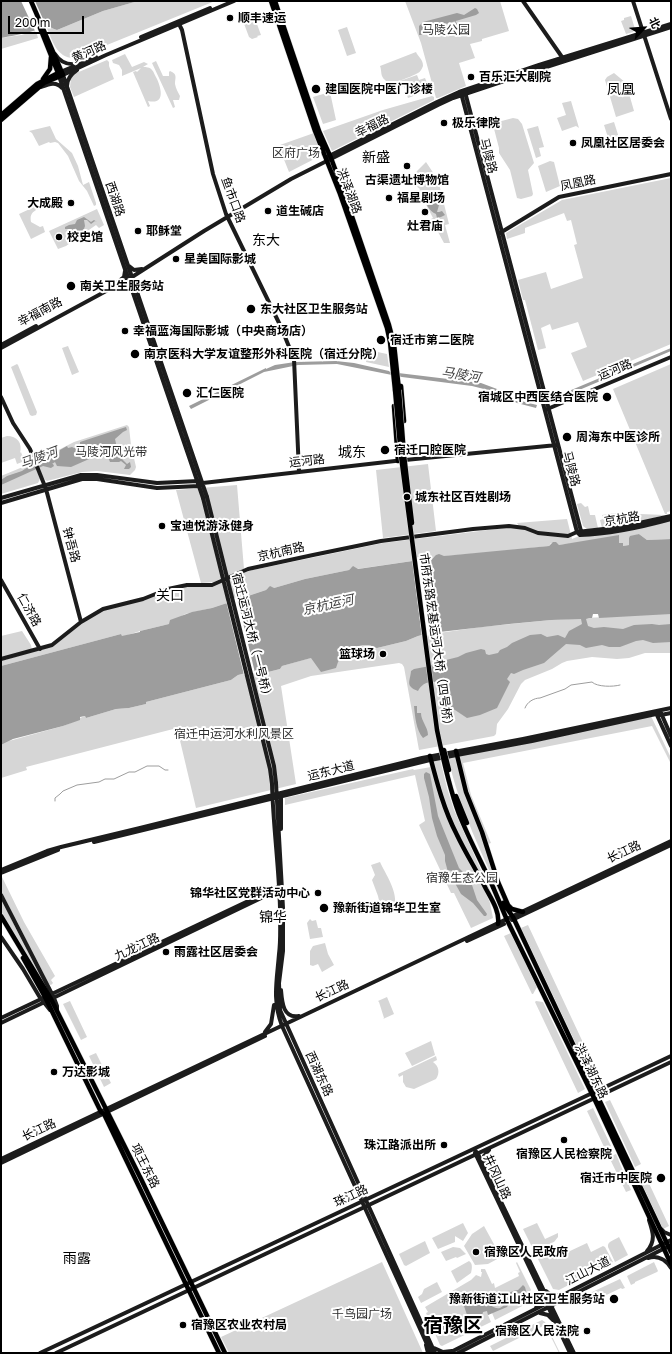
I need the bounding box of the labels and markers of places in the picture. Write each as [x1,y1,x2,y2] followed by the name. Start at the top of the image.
[238,11,286,25] place label: 顺丰速运
[225,13,235,23] marker: 顺丰速运
[479,70,551,84] place label: 百乐汇大剧院
[466,72,476,82] marker: 百乐汇大剧院
[325,82,433,96] place label: 建国医院中医门诊楼
[310,83,322,95] marker: 建国医院中医门诊楼
[452,116,500,130] place label: 极乐律院
[439,118,449,128] marker: 极乐律院
[581,136,665,150] place label: 凤凰社区居委会
[568,138,578,148] marker: 凤凰社区居委会
[402,161,412,171] marker: 古渠遗址博物馆
[365,173,449,187] place label: 古渠遗址博物馆
[397,191,445,205] place label: 福星剧场
[384,193,394,203] marker: 福星剧场
[27,196,63,210] place label: 大成殿
[66,198,76,208] marker: 大成殿
[276,204,324,218] place label: 道生碱店
[263,206,273,216] marker: 道生碱店
[420,207,430,217] marker: 灶君庙
[407,219,443,233] place label: 灶君庙
[146,224,182,238] place label: 耶稣堂
[133,226,143,236] marker: 耶稣堂
[67,230,103,244] place label: 校史馆
[54,232,64,242] marker: 校史馆
[184,252,256,266] place label: 星美国际影城
[171,254,181,264] marker: 星美国际影城
[80,279,164,293] place label: 南关卫生服务站
[65,280,77,292] marker: 南关卫生服务站
[260,302,368,316] place label: 东大社区卫生服务站
[245,303,257,315] marker: 东大社区卫生服务站
[133,324,313,338] place label: 幸福蓝海国际影城（中央商场店）
[120,326,130,336] marker: 幸福蓝海国际影城（中央商场店）
[390,333,474,347] place label: 宿迁市第二医院
[375,334,387,346] marker: 宿迁市第二医院
[144,347,384,361] place label: 南京医科大学友谊整形外科医院（宿迁分院）
[129,348,141,360] marker: 南京医科大学友谊整形外科医院（宿迁分院）
[196,386,244,400] place label: 汇仁医院
[181,387,193,399] marker: 汇仁医院
[478,390,598,404] place label: 宿城区中西医结合医院
[601,391,613,403] marker: 宿城区中西医结合医院
[576,430,660,444] place label: 周海东中医诊所
[561,431,573,443] marker: 周海东中医诊所
[394,443,466,457] place label: 宿迁口腔医院
[379,444,391,456] marker: 宿迁口腔医院
[415,490,511,504] place label: 城东社区百姓剧场
[402,492,412,502] marker: 城东社区百姓剧场
[170,519,254,533] place label: 宝迪悦游泳健身
[157,521,167,531] marker: 宝迪悦游泳健身
[339,647,375,661] place label: 篮球场
[378,649,388,659] marker: 篮球场
[190,886,310,900] place label: 锦华社区党群活动中心
[313,888,323,898] marker: 锦华社区党群活动中心
[333,901,441,915] place label: 豫新街道锦华卫生室
[318,902,330,914] marker: 豫新街道锦华卫生室
[174,945,258,959] place label: 雨露社区居委会
[161,947,171,957] marker: 雨露社区居委会
[62,1065,110,1079] place label: 万达影城
[49,1067,59,1077] marker: 万达影城
[559,1135,569,1145] marker: 宿豫区人民检察院
[364,1138,436,1152] place label: 珠江路派出所
[439,1140,449,1150] marker: 珠江路派出所
[516,1147,612,1161] place label: 宿豫区人民检察院
[580,1171,652,1185] place label: 宿迁市中医院
[655,1172,667,1184] marker: 宿迁市中医院
[484,1245,568,1259] place label: 宿豫区人民政府
[471,1247,481,1257] marker: 宿豫区人民政府
[449,1292,605,1306] place label: 豫新街道江山社区卫生服务站
[608,1293,620,1305] marker: 豫新街道江山社区卫生服务站
[191,1318,287,1332] place label: 宿豫区农业农村局
[178,1320,188,1330] marker: 宿豫区农业农村局
[495,1324,579,1338] place label: 宿豫区人民法院
[582,1326,592,1336] marker: 宿豫区人民法院

